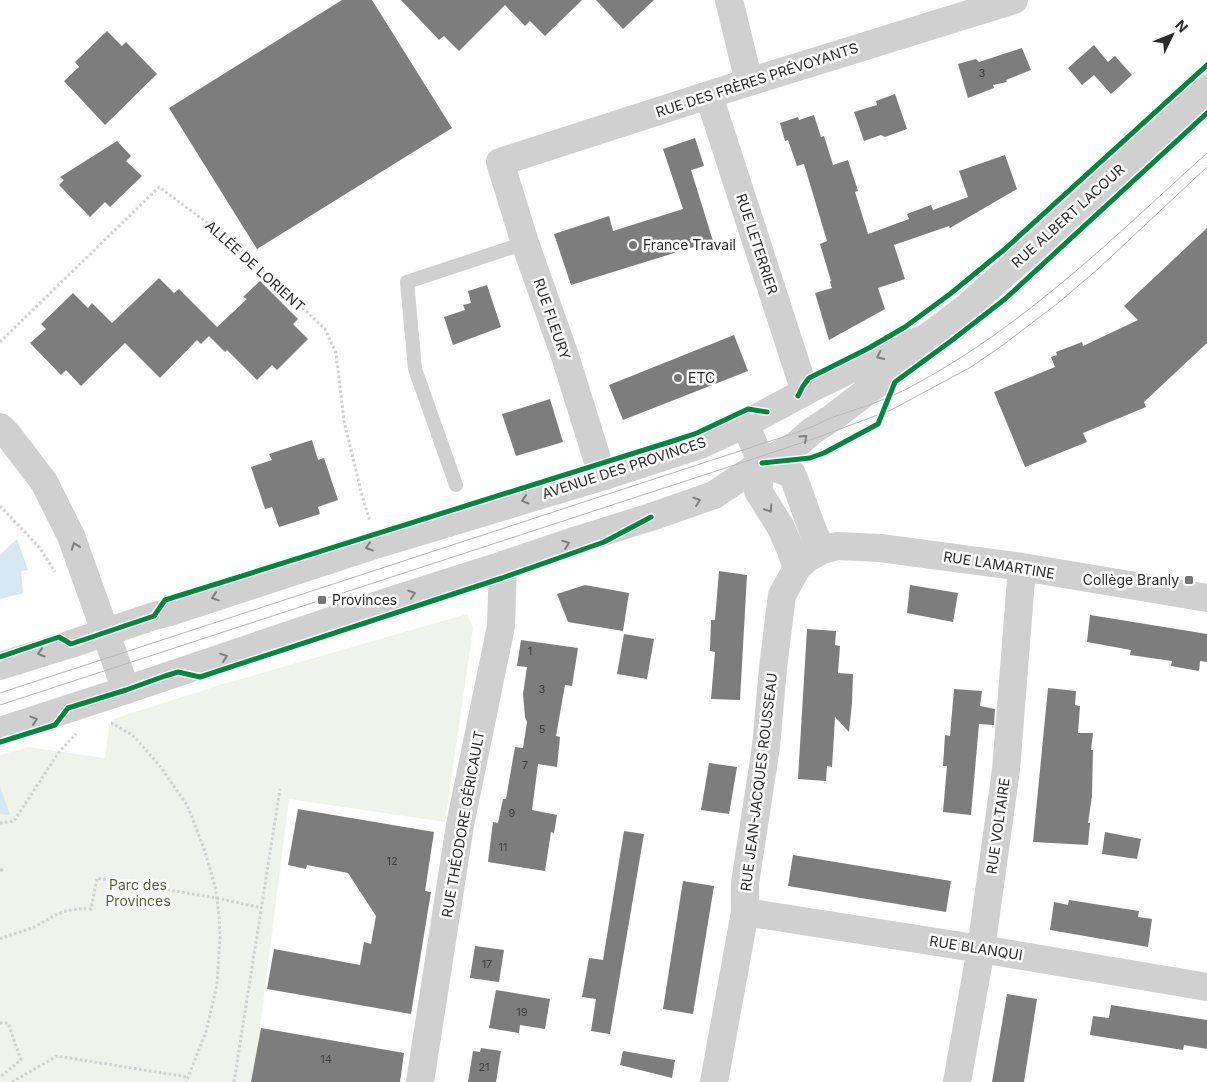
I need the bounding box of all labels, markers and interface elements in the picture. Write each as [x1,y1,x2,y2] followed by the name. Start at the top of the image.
[1147,10,1197,60] north arrow
[1172,16,1192,35] text: N
[654,39,860,120] street label: RUE DES FRÈRES PRÉVOYANTS
[979,66,986,80] house number: 3
[1008,160,1128,271] street label: RUE ALBERT LACOUR
[733,191,782,296] street label: RUE LETERRIER
[202,217,308,315] street label: ALLÉE DE LORIENT
[643,236,736,253] place label: France Travail
[627,239,639,251] marker: France Travail
[531,276,575,362] street label: RUE FLEURY
[876,349,885,359] one-way arrow
[688,369,715,386] place label: ETC
[672,372,684,384] marker: ETC
[540,433,708,502] street label: AVENUE DES PROVINCES
[798,435,807,444] one-way arrow
[521,494,529,504] one-way arrow
[692,497,701,507] one-way arrow
[762,503,772,512] one-way arrow
[561,540,570,550] one-way arrow
[365,541,374,551] one-way arrow
[71,542,81,551] one-way arrow
[942,547,1056,582] street label: RUE LAMARTINE
[1083,571,1179,588] place label: Collège Branly
[1183,574,1195,586] marker: Collège Branly
[407,590,415,600] one-way arrow
[332,591,397,608] place label: Provinces
[211,592,219,602] one-way arrow
[316,594,328,606] marker: Provinces
[528,644,532,658] house number: 1
[37,648,46,658] one-way arrow
[220,653,228,663] one-way arrow
[737,672,780,892] street label: RUE JEAN-JACQUES ROUSSEAU
[539,682,546,696] house number: 3
[29,715,38,725] one-way arrow
[539,722,546,736] house number: 5
[438,729,487,919] street label: RUE THÉODORE GÉRICAULT
[522,758,528,772] house number: 7
[982,777,1013,875] street label: RUE VOLTAIRE
[509,806,516,820] house number: 9
[499,840,507,854] house number: 11
[386,854,398,868] house number: 12
[105,876,171,909] park label: Parc des Provinces
[928,932,1024,963] street label: RUE BLANQUI
[482,957,492,971] house number: 17
[516,1005,528,1019] house number: 19
[320,1052,332,1066] house number: 14
[478,1060,490,1074] house number: 21

